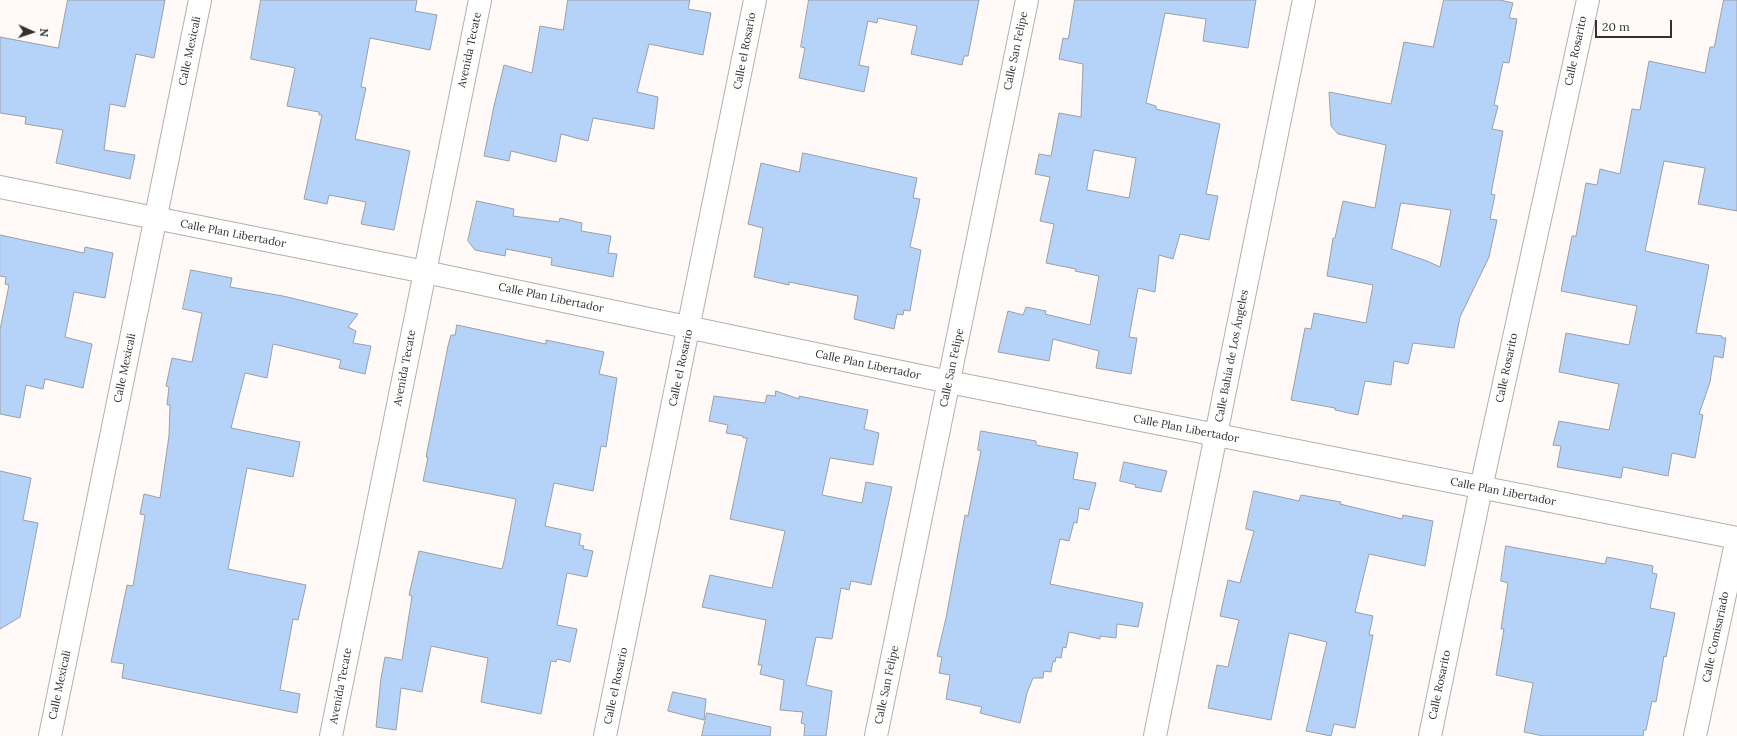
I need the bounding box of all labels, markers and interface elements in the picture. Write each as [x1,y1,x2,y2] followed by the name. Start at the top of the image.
[1001,10,1031,92] street label: Calle San Felipe
[456,11,484,89] street label: Avenida Tecate
[731,11,759,91] street label: Calle el Rosario
[12,12,52,52] north arrow
[1597,12,1674,38] scale bar
[176,15,204,87] street label: Calle Mexicali
[1562,15,1590,87] street label: Calle Rosarito
[1602,19,1630,34] text: 20 m
[37,28,51,37] text: N
[179,217,287,251] street label: Calle Plan Libertador
[497,280,605,316] street label: Calle Plan Libertador
[1213,289,1251,423] street label: Calle Bahía de Los Ángeles
[937,327,967,409] street label: Calle San Felipe
[666,328,696,408] street label: Calle el Rosario
[391,329,419,407] street label: Avenida Tecate
[111,332,139,404] street label: Calle Mexicali
[1493,332,1521,404] street label: Calle Rosarito
[814,347,922,383] street label: Calle Plan Libertador
[1132,412,1240,446] street label: Calle Plan Libertador
[1449,475,1557,509] street label: Calle Plan Libertador
[1700,590,1732,684] street label: Calle Comisariado
[872,644,902,726] street label: Calle San Felipe
[601,646,631,726] street label: Calle el Rosario
[327,647,355,725] street label: Avenida Tecate
[46,649,74,721] street label: Calle Mexicali
[1426,649,1454,721] street label: Calle Rosarito

